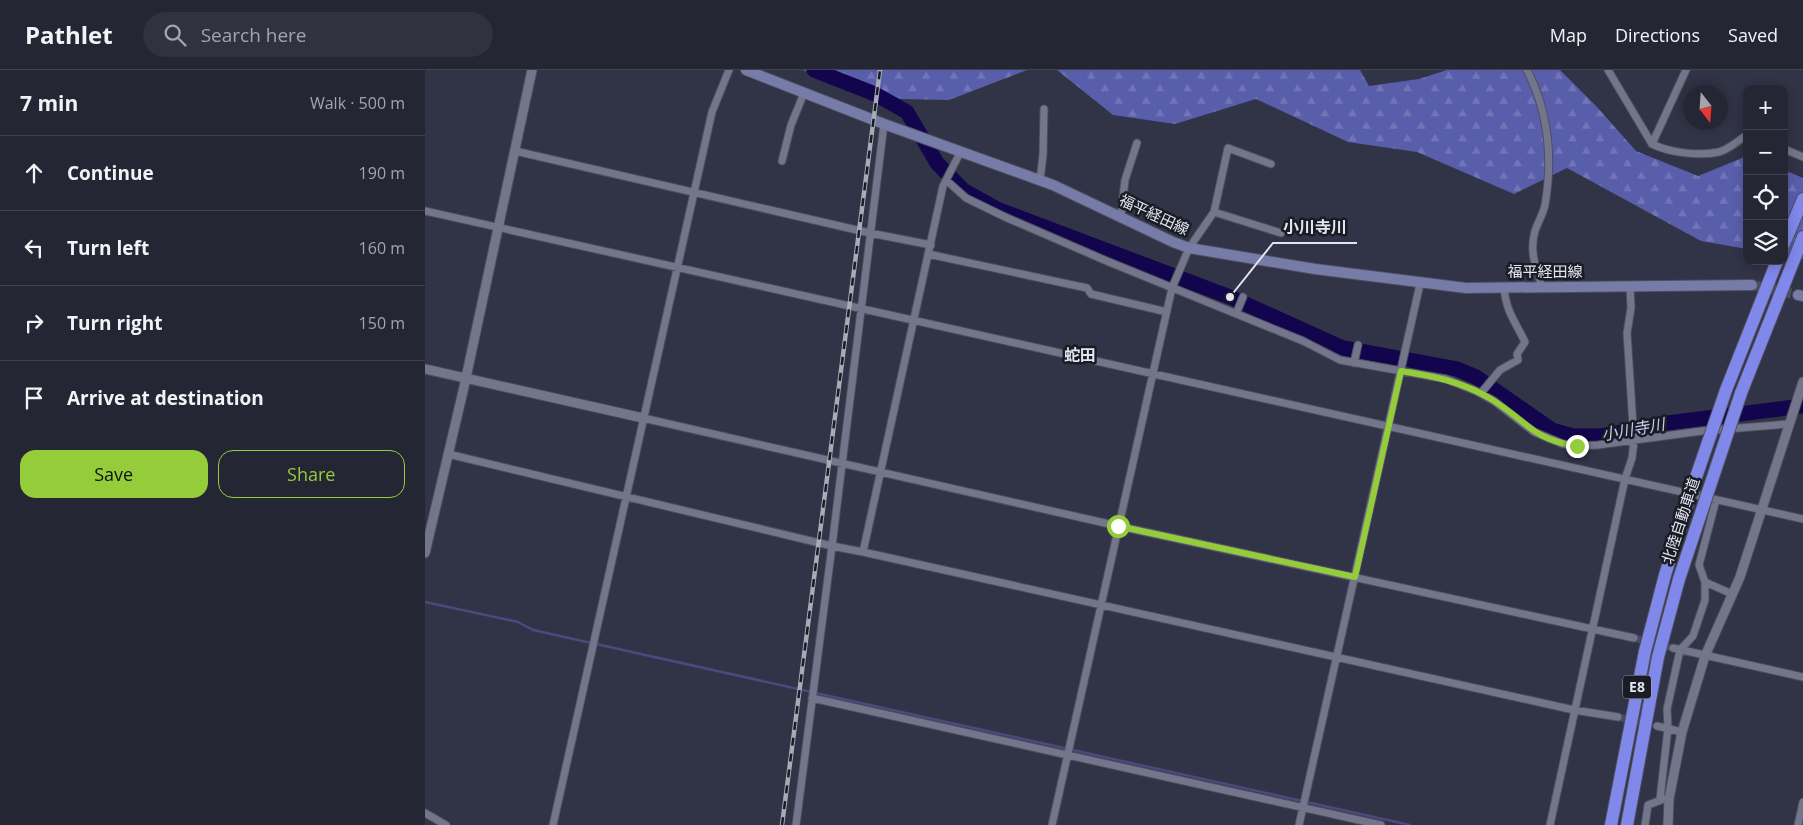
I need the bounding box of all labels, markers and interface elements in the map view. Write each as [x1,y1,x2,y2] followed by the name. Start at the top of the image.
[143,12,493,57] search box
[25,18,113,51] text: Pathlet
[161,21,189,49] icon: search
[201,22,307,48] text: Search here
[1550,23,1587,47] text: Map
[1615,23,1700,47] text: Directions
[1728,23,1778,47] text: Saved
[1683,85,1728,130] north arrow
[1743,85,1788,265] map controls
[1743,85,1788,130] button: +
[20,89,78,117] text: 7 min
[310,92,405,114] text: Walk · 500 m
[1743,130,1788,175] button: −
[20,159,48,187] icon: ahead
[67,160,154,186] text: Continue
[359,162,405,184] text: 190 m
[1743,175,1788,220] button: locate
[1116,189,1193,239] street label: 福平経田線
[1273,212,1357,243] callout: 小川寺川
[1283,216,1347,238] text: 小川寺川
[1743,220,1788,265] button: layers
[20,234,48,262] icon: left
[67,235,149,261] text: Turn left
[359,237,405,259] text: 160 m
[1507,261,1583,281] street label: 福平経田線
[20,309,48,337] icon: right
[67,310,162,336] text: Turn right
[359,312,405,334] text: 150 m
[1064,344,1096,366] district label: 蛇田
[20,384,48,412] icon: arrive
[67,385,264,411] text: Arrive at destination
[1600,412,1668,445] water label: 小川寺川
[1566,435,1589,458] route end
[20,450,208,498] button: Save
[218,450,405,498] button: Share
[1657,475,1703,567] street label: 北陸自動車道
[1107,515,1130,538] route start
[1623,676,1651,698] road number: E8

